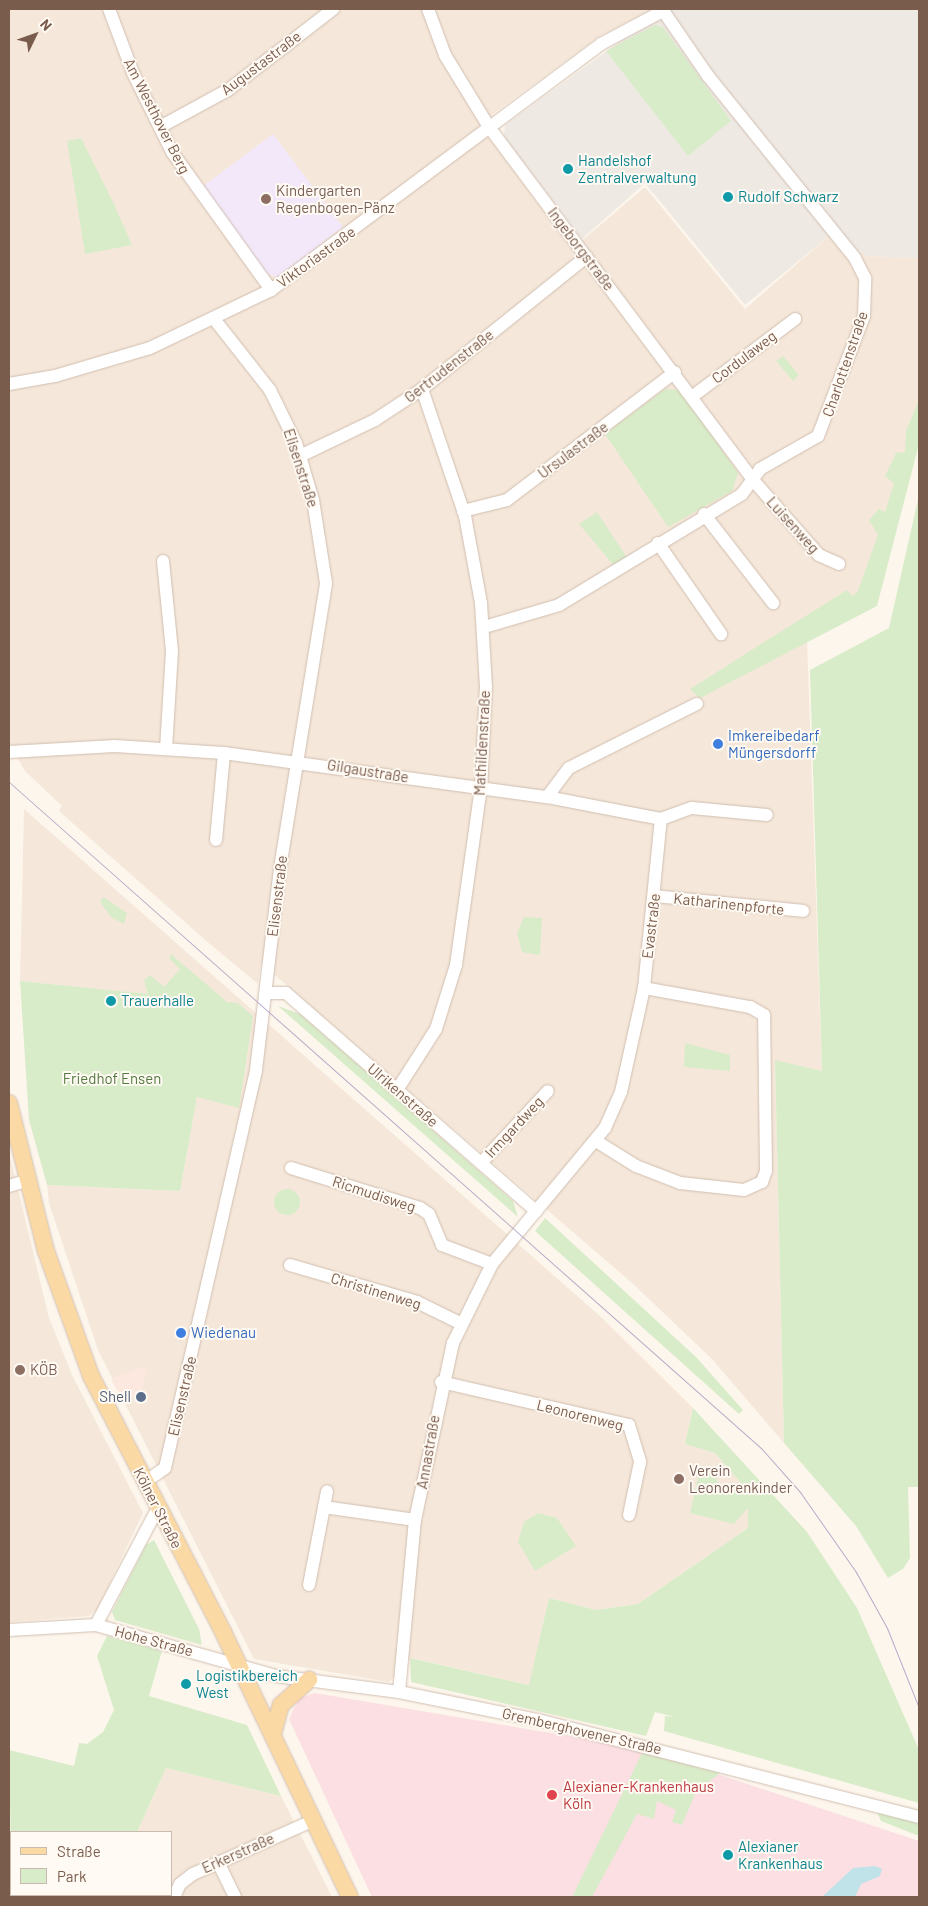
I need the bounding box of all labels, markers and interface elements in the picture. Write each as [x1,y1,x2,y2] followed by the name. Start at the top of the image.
[10,10,60,60] north arrow
[37,15,56,34] text: N
[217,27,305,99] street label: Augustastraße
[120,55,194,177] street label: Am Westhover Berg
[578,151,696,186] place label: Handelshof Zentralverwaltung
[562,163,574,175] marker: Handelshof Zentralverwaltung
[276,181,395,216] place label: Kindergarten Regenbogen-Pänz
[738,188,838,206] place label: Rudolf Schwarz
[722,191,734,203] marker: Rudolf Schwarz
[260,193,272,205] marker: Kindergarten Regenbogen-Pänz
[544,204,618,294] street label: Ingeborgstraße
[273,222,359,292] street label: Viktoriastraße
[818,309,872,419] street label: Charlottenstraße
[401,326,497,406] street label: Gertrudenstraße
[708,327,780,387] street label: Cordulaweg
[534,418,612,482] street label: Ursulastraße
[280,426,322,510] street label: Elisenstraße
[763,493,823,557] street label: Luisenweg
[470,690,494,796] street label: Mathildenstraße
[728,726,820,761] place label: Imkereibedarf Müngersdorff
[712,738,724,750] marker: Imkereibedarf Müngersdorff
[326,756,410,786] street label: Gilgaustraße
[263,854,291,938] street label: Elisenstraße
[673,889,785,919] street label: Katharinenpforte
[638,892,664,960] street label: Evastraße
[121,992,194,1010] place label: Trauerhalle
[105,995,117,1007] marker: Trauerhalle
[364,1059,442,1131] street label: Ulrikenstraße
[63,1070,161,1088] park label: Friedhof Ensen
[481,1092,547,1162] street label: Irmgardweg
[330,1172,418,1216] street label: Ricmudisweg
[329,1269,423,1313] street label: Christinenweg
[191,1324,256,1342] place label: Wiedenau
[175,1327,187,1339] marker: Wiedenau
[164,1354,200,1438] street label: Elisenstraße
[30,1361,58,1379] place label: KÖB
[14,1364,26,1376] marker: KÖB
[99,1388,131,1406] place label: Shell
[135,1391,147,1403] marker: Shell
[535,1396,625,1434] street label: Leonorenweg
[413,1413,443,1491] street label: Annastraße
[689,1461,792,1496] place label: Verein Leonorenkinder
[130,1464,186,1552] street label: Kölner Straße
[673,1473,685,1485] marker: Verein Leonorenkinder
[113,1622,195,1660] street label: Hohe Straße
[196,1666,298,1701] place label: Logistikbereich West
[180,1678,192,1690] marker: Logistikbereich West
[500,1704,664,1758] street label: Gremberghovener Straße
[563,1777,714,1812] place label: Alexianer-Krankenhaus Köln
[545,1788,559,1802] marker: Alexianer-Krankenhaus Köln
[199,1829,277,1877] street label: Erkerstraße
[10,1831,172,1896] legend
[738,1837,823,1872] place label: Alexianer Krankenhaus
[57,1842,101,1860] text: Straße
[722,1849,734,1861] marker: Alexianer Krankenhaus
[57,1867,86,1885] text: Park

